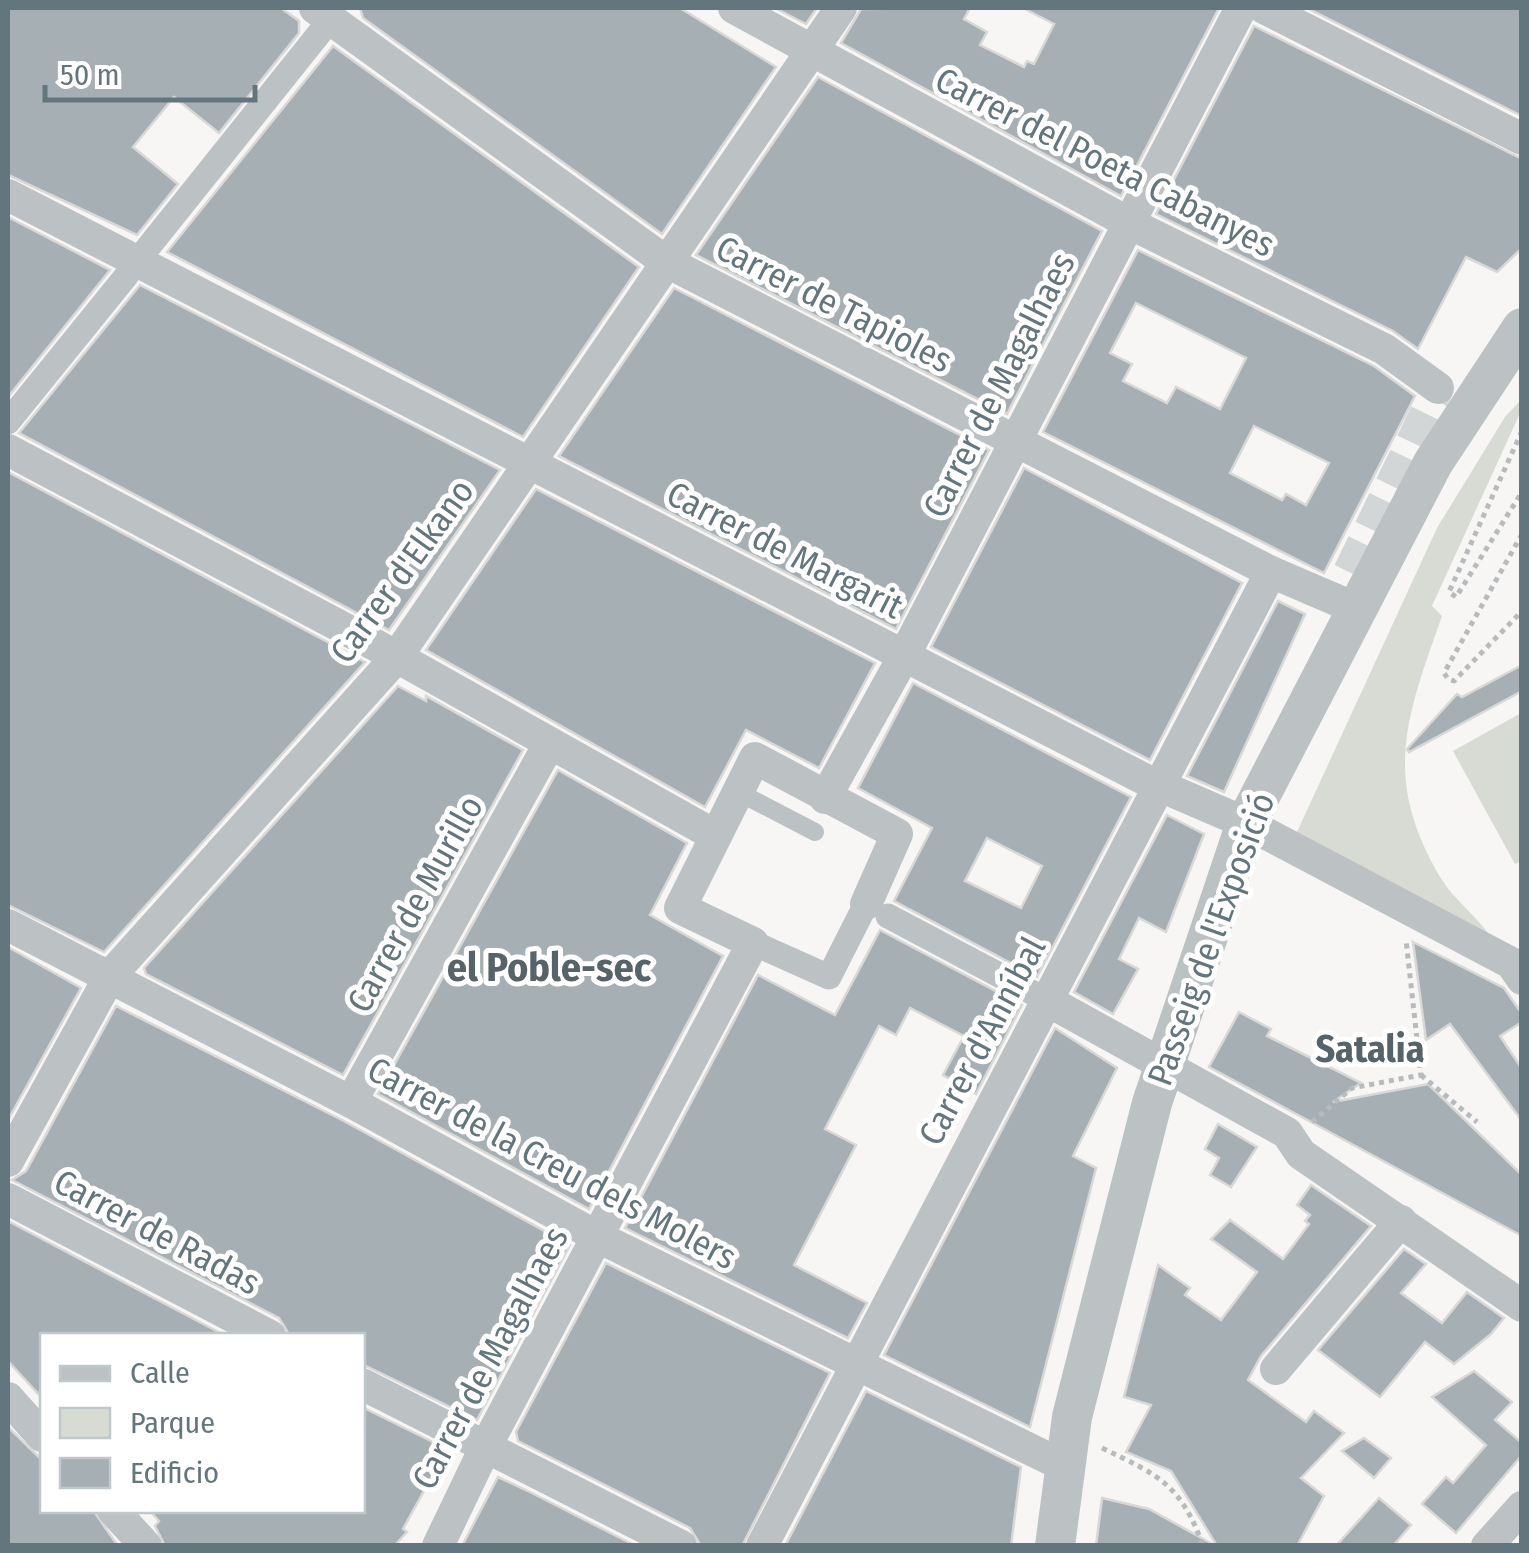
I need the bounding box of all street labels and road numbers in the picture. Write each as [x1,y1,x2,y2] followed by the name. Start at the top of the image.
[929,58,1281,266] street label: Carrer del Poeta Cabanyes
[709,227,959,381] street label: Carrer de Tapioles
[914,246,1084,524] street label: Carrer de Magalhaes
[321,471,483,671] street label: Carrer d'Elkano
[660,472,911,628] street label: Carrer de Margarit
[1139,787,1283,1091] street label: Passeig de l'Exposició
[338,788,492,1020] street label: Carrer de Murillo
[910,930,1054,1152] street label: Carrer d'Anníbal
[360,1048,744,1278] street label: Carrer de la Creu dels Molers
[47,1160,267,1304] street label: Carrer de Radas
[403,1219,577,1497] street label: Carrer de Magalhaes

